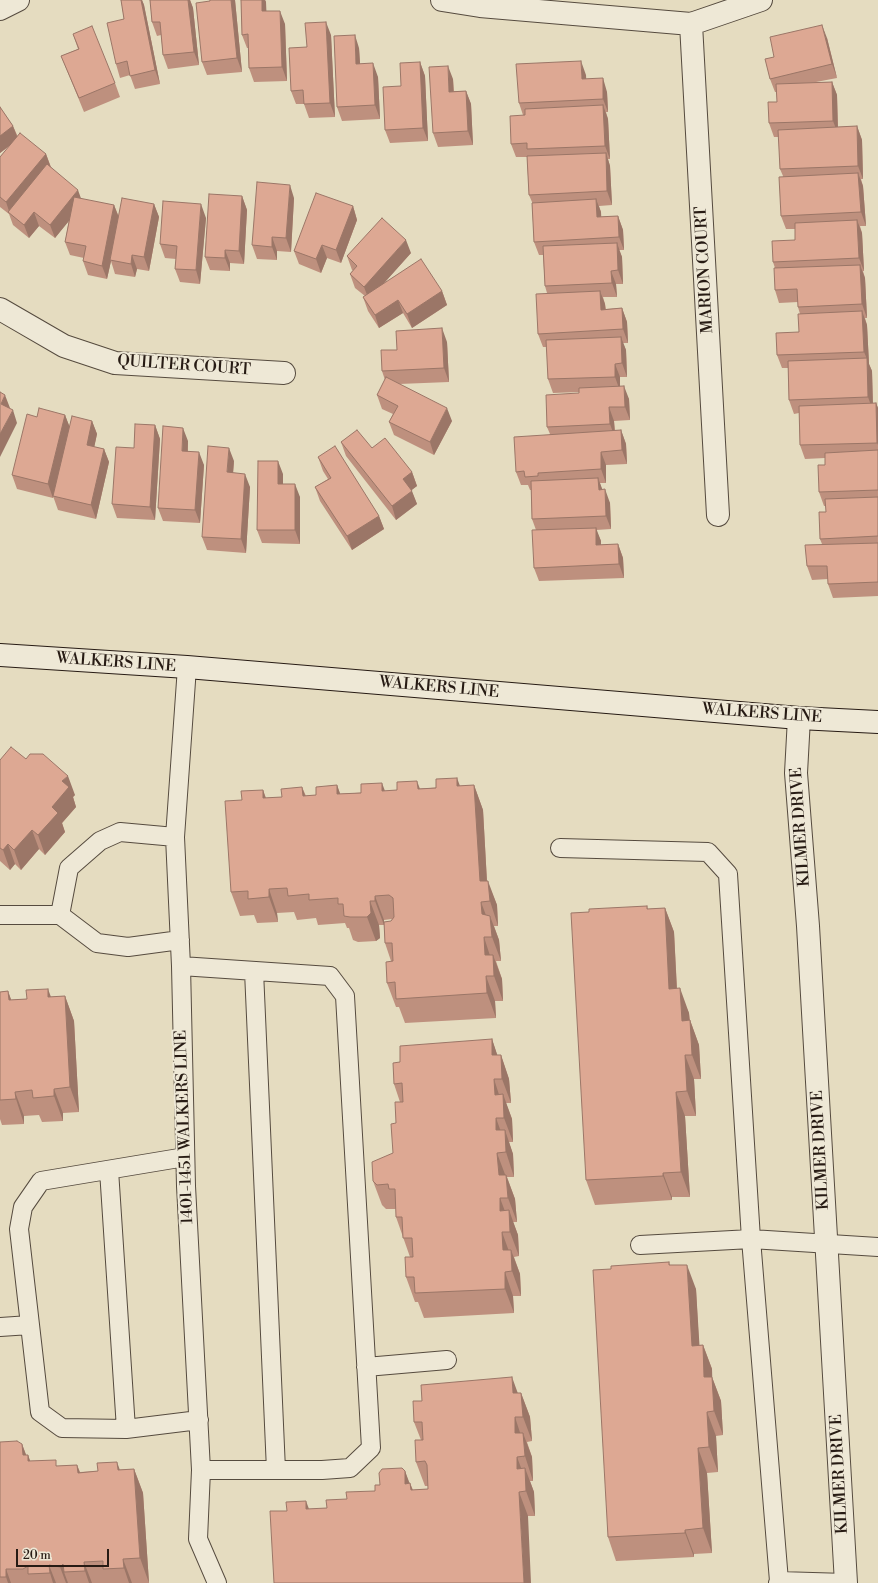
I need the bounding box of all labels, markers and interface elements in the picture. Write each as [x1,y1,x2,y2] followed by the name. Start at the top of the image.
[692,206,718,334] street label: MARION COURT
[117,352,251,380] street label: QUILTER COURT
[55,649,177,677] street label: WALKERS LINE
[378,673,500,703] street label: WALKERS LINE
[701,700,823,728] street label: WALKERS LINE
[787,767,815,887] street label: KILMER DRIVE
[172,1030,198,1224] street label: 1401-1451 WALKERS LINE
[808,1090,834,1210] street label: KILMER DRIVE
[827,1414,853,1534] street label: KILMER DRIVE
[18,1541,111,1567] scale bar
[23,1548,51,1563] text: 20 m

